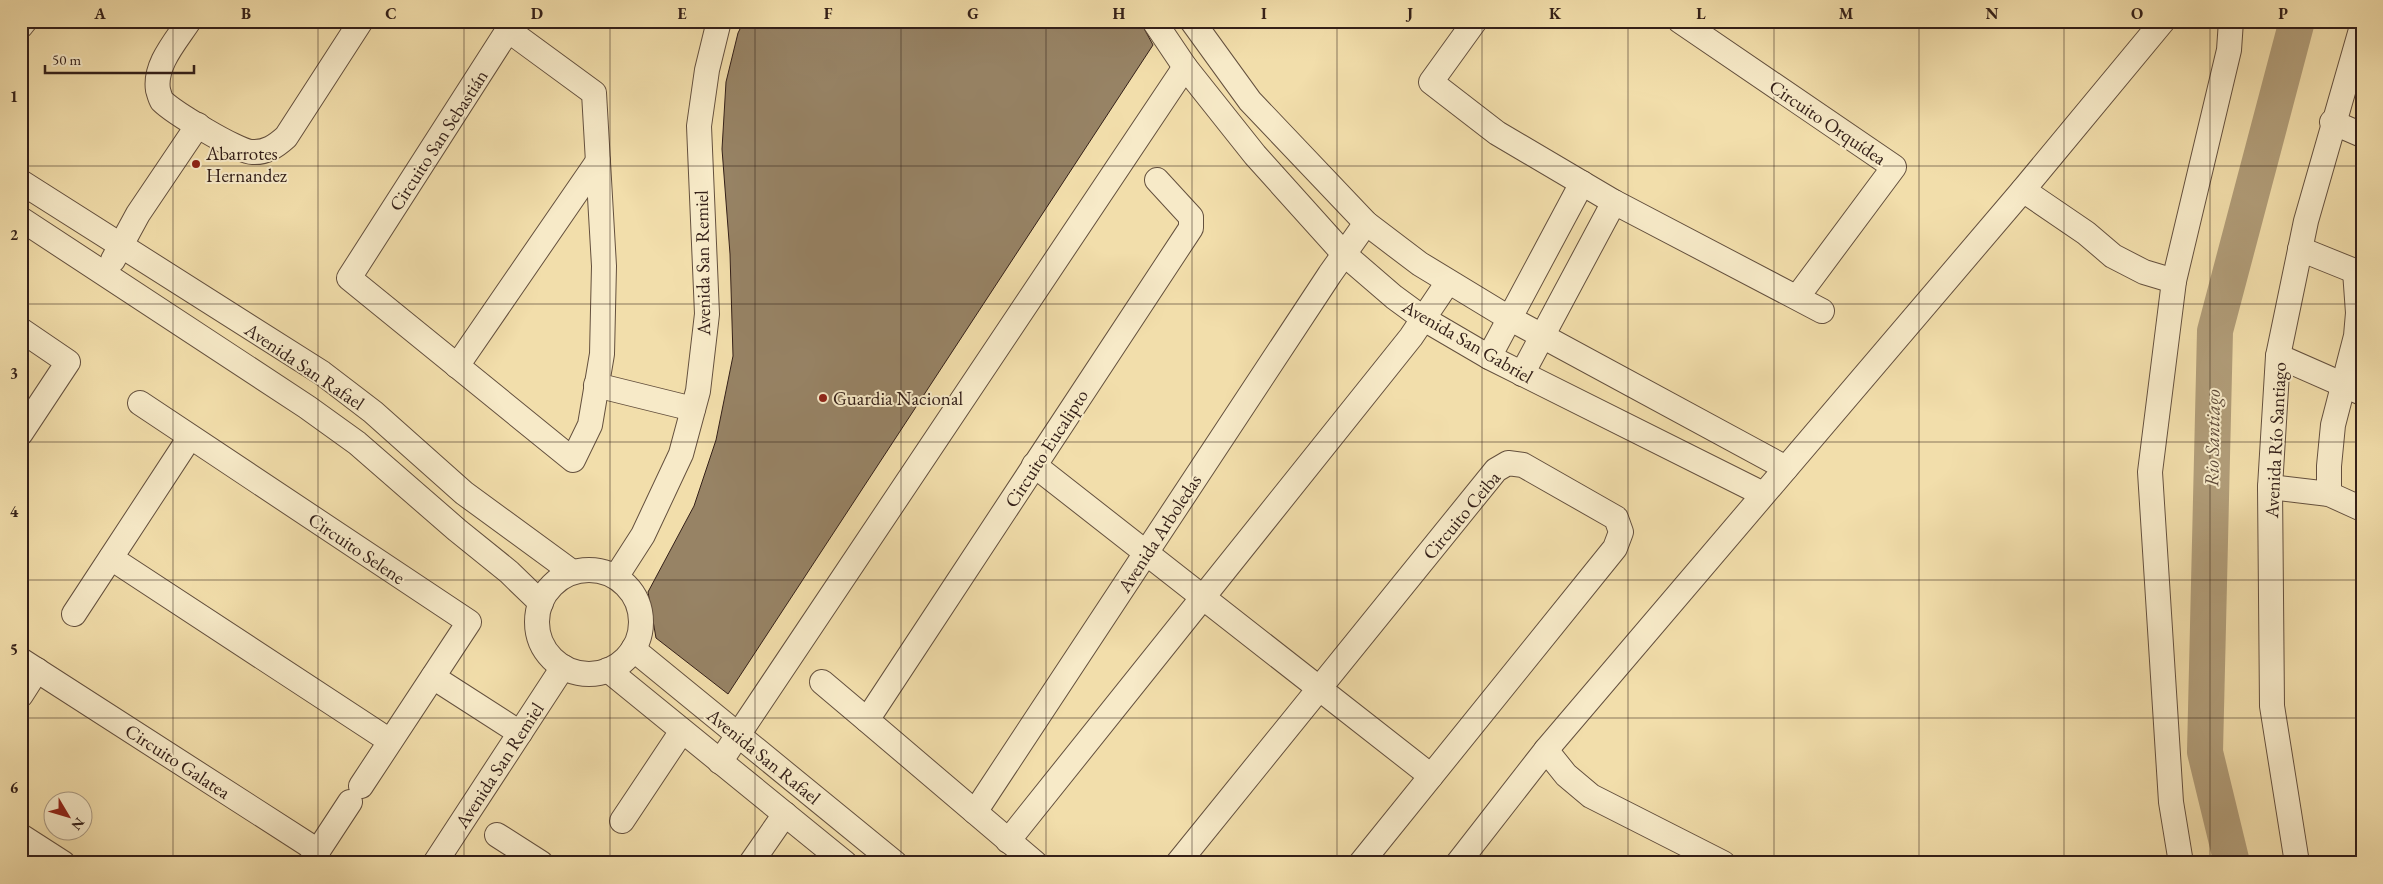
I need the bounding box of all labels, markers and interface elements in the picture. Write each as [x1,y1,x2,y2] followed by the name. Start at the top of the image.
[93,3,106,24] text: A
[241,3,251,24] text: B
[385,3,397,24] text: C
[531,3,543,24] text: D
[677,3,687,24] text: E
[824,3,833,24] text: F
[967,3,979,24] text: G
[1113,3,1126,24] text: H
[1261,3,1267,24] text: I
[1405,3,1413,24] text: J
[1549,3,1562,24] text: K
[1696,3,1706,24] text: L
[1839,3,1854,24] text: M
[1986,3,1999,24] text: N
[2131,3,2143,24] text: O
[2278,3,2288,24] text: P
[45,42,194,74] scale bar
[52,50,81,69] text: 50 m
[383,65,494,216] street label: Circuito San Sebastián
[1764,74,1891,171] street label: Circuito Orquídea
[10,86,18,107] text: 1
[205,141,288,188] place label: Abarrotes Hernandez
[190,158,202,170] marker: Abarrotes Hernandez
[689,190,716,337] street label: Avenida San Remiel
[10,224,19,245] text: 2
[1397,293,1538,389] street label: Avenida San Gabriel
[239,317,370,416] street label: Avenida San Rafael
[2259,361,2292,520] street label: Avenida Río Santiago
[10,363,18,384] text: 3
[999,384,1094,512] street label: Circuito Eucalipto
[833,386,963,411] place label: Guardia Nacional
[2198,389,2226,487] water label: Rio Santiago
[817,392,829,404] marker: Guardia Nacional
[1417,465,1506,565] street label: Circuito Ceiba
[1111,469,1207,598] street label: Avenida Arboledas
[10,501,19,522] text: 4
[303,507,410,590] street label: Circuito Selene
[10,639,18,660] text: 5
[449,697,550,834] street label: Avenida San Remiel
[701,702,826,810] street label: Avenida San Rafael
[120,718,235,805] street label: Circuito Galatea
[10,777,19,798] text: 6
[42,792,92,842] north arrow
[67,814,89,835] text: N

